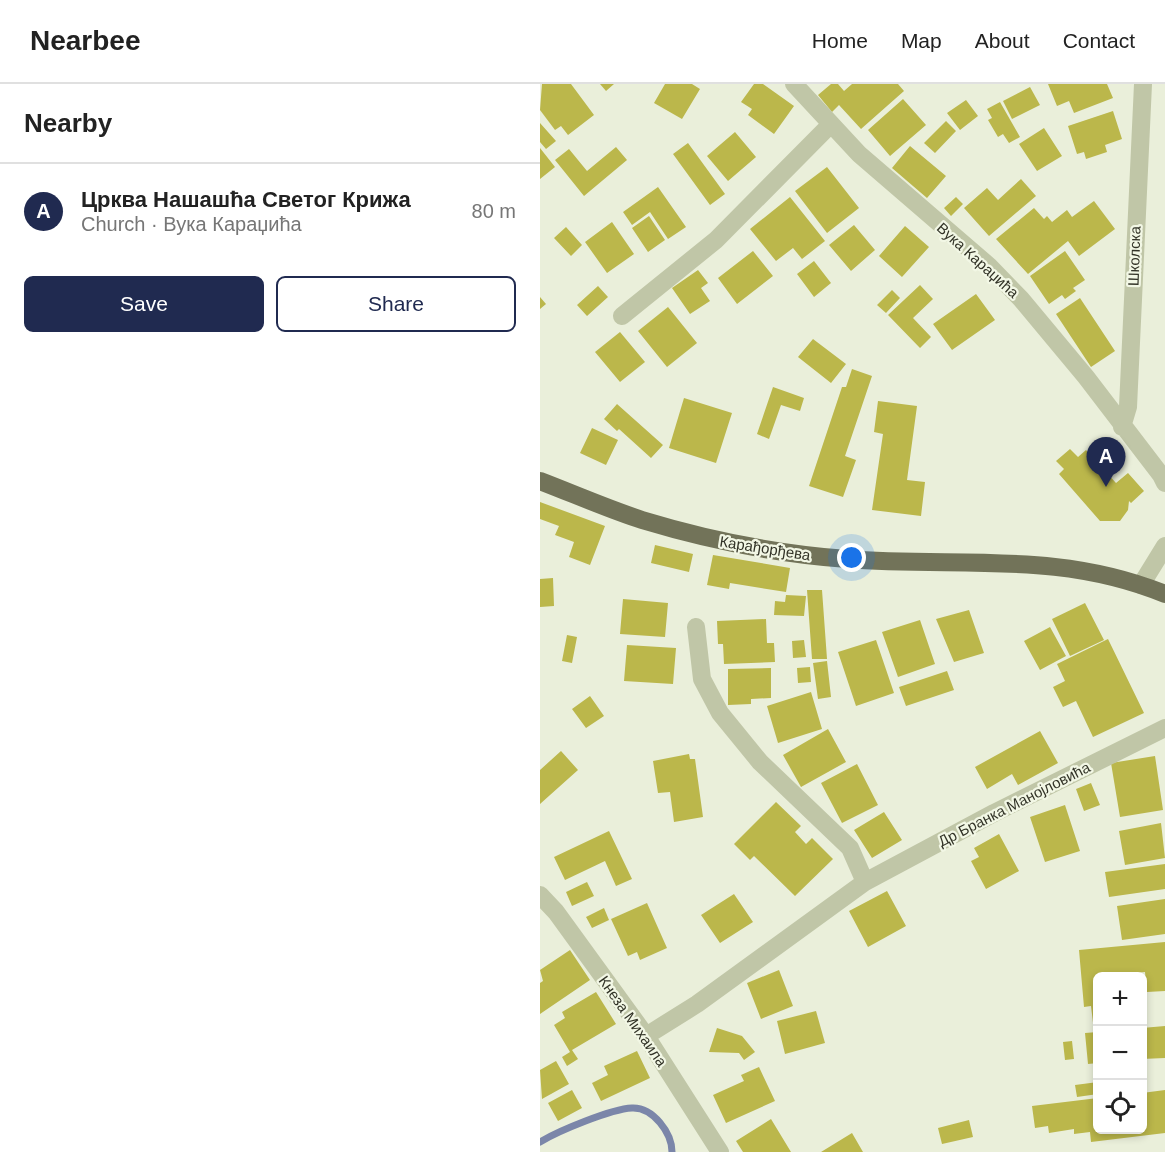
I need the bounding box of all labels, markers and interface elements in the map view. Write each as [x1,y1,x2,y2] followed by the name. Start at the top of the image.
[30,25,141,56] text: Nearbee
[812,29,868,52] text: Home
[901,29,942,52] text: Map
[975,29,1030,52] text: About
[1063,29,1135,52] text: Contact
[24,108,112,138] text: Nearby
[81,187,411,212] text: Црква Нашашћа Светог Крижа
[36,200,51,222] text: A
[472,200,516,222] text: 80 m
[81,213,302,235] text: Church · Вука Караџића
[934,219,1023,301] street label: Вука Караџића
[1124,225,1144,286] street label: Школска
[24,276,264,332] button: Save
[276,276,516,332] button: Share
[1086,438,1126,487] pin: A
[718,532,812,564] street label: Карађорђева
[837,543,866,572] your location
[935,758,1093,850] street label: Др Бранка Манојловића
[1093,972,1147,1134] map controls
[1093,972,1147,1026] button: +
[596,973,671,1070] street label: Кнеза Михаила
[1093,1026,1147,1080] button: −
[1093,1080,1147,1134] button: locate

